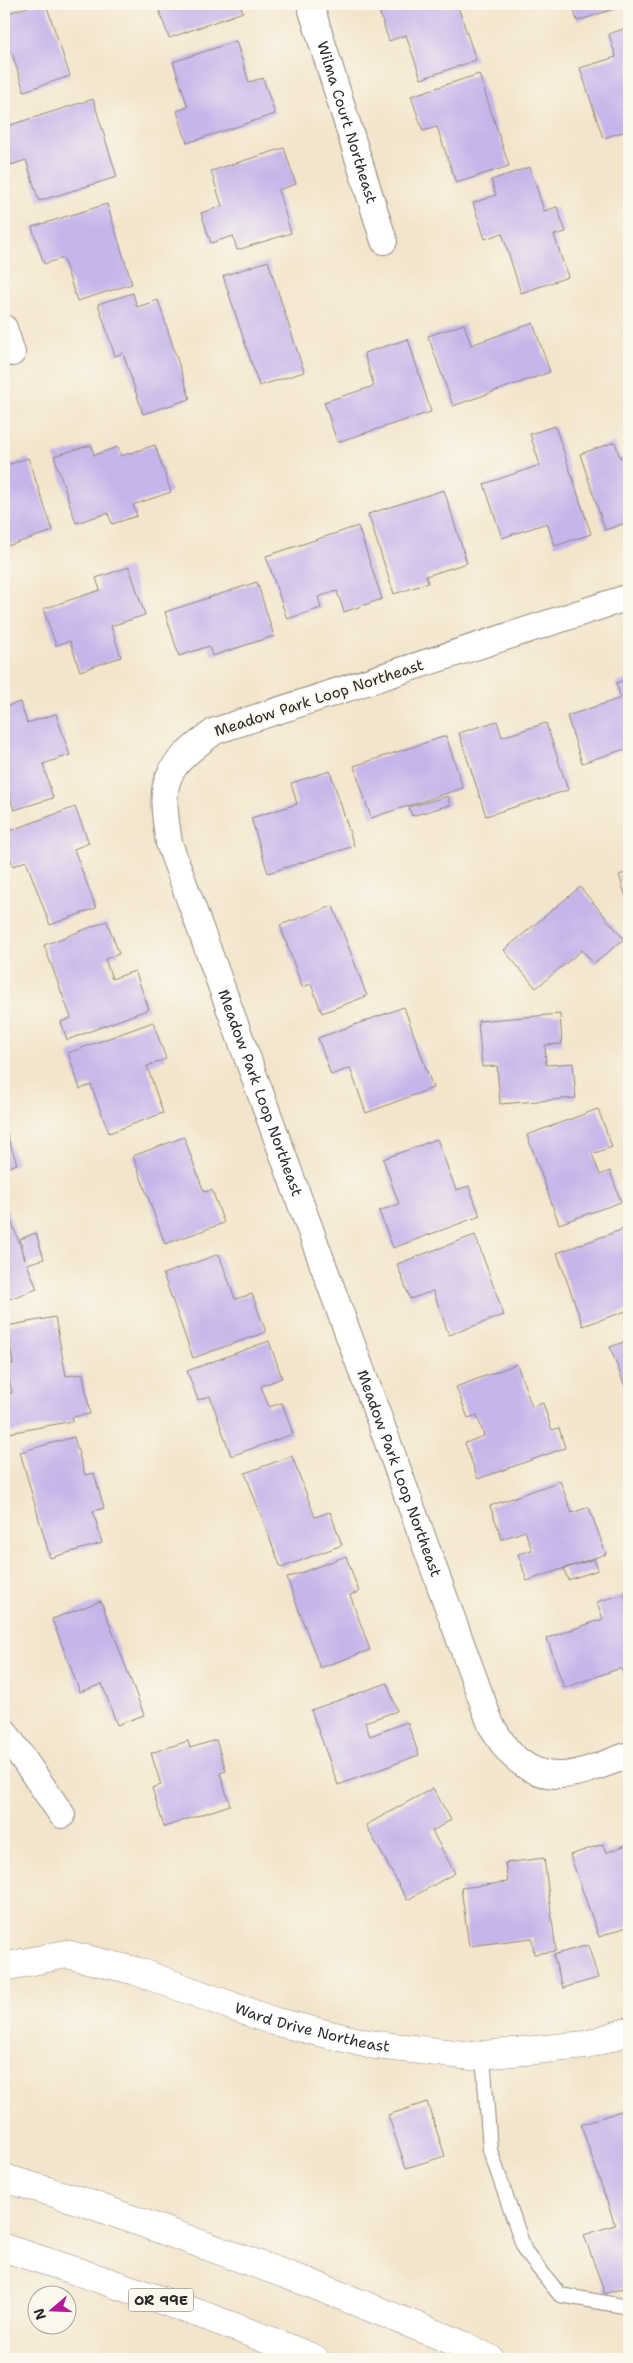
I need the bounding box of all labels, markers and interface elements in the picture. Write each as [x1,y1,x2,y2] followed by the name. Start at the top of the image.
[312,39,382,206] street label: Wilma Court Northeast
[212,655,426,741] street label: Meadow Park Loop Northeast
[213,987,307,1199] street label: Meadow Park Loop Northeast
[352,1367,446,1580] street label: Meadow Park Loop Northeast
[232,1998,391,2056] street label: Ward Drive Northeast
[28,2286,78,2336] north arrow
[128,2288,194,2312] road number: OR 99E
[29,2306,50,2322] text: N

